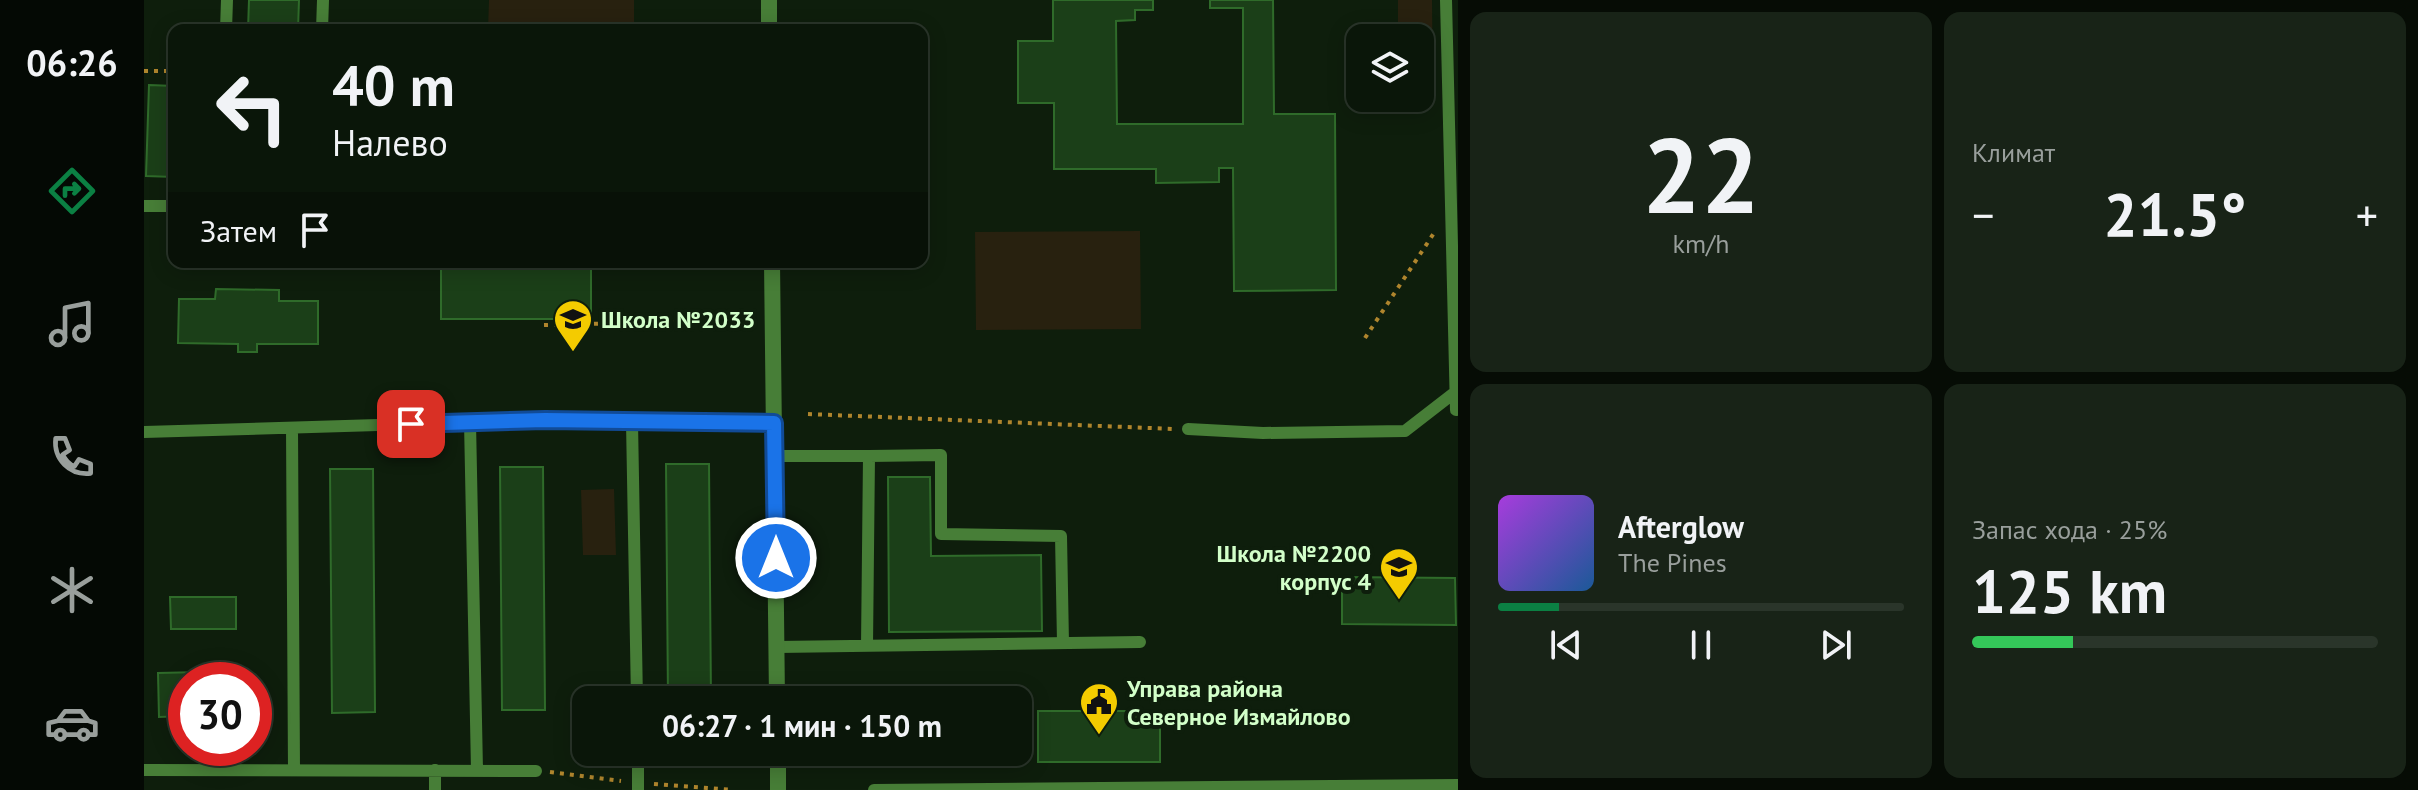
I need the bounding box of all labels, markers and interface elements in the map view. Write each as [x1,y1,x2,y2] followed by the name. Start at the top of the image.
[1346,24,1434,112] map controls
[1346,24,1434,112] button: layers
[26,39,118,86] text: 06:26
[332,49,455,121] text: 40 m
[200,56,304,160] icon: left
[1642,107,1760,242] text: 22
[332,119,448,166] text: Налево
[1972,136,2055,169] text: Климат
[44,163,100,219] icon: directions
[2103,175,2247,253] text: 21.5°
[1972,186,1994,243] text: −
[2356,186,2378,243] text: +
[293,208,337,252] icon: arrive
[200,211,277,250] text: Затем
[1673,227,1730,260] text: km/h
[44,296,100,352] icon: music
[552,298,594,353] school or university icon: Школа №2033
[601,304,755,335] place label: Школа №2033
[377,390,445,458] pin
[389,402,433,446] icon: arrive
[44,429,100,485] icon: phone
[1618,507,1744,546] text: Afterglow
[1972,513,2167,546] text: Запас хода · 25%
[734,516,818,600] position arrow
[1217,538,1371,597] place label: Школа №2200 корпус 4
[1378,546,1420,601] school or university icon: Школа №2200 корпус 4
[1618,546,1727,579] text: The Pines
[1972,552,2167,630] text: 125 km
[44,562,100,618] icon: climate
[1544,623,1588,667] icon: previous
[1679,623,1723,667] icon: pause
[1814,623,1858,667] icon: next
[168,662,272,766] speed limit sign: 30
[1126,673,1351,732] place label: Управа района Северное Измайлово
[1078,681,1120,736] public building icon: Управа района Северное Измайлово
[44,695,100,751] icon: car
[662,706,942,745] text: 06:27 · 1 мин · 150 m

